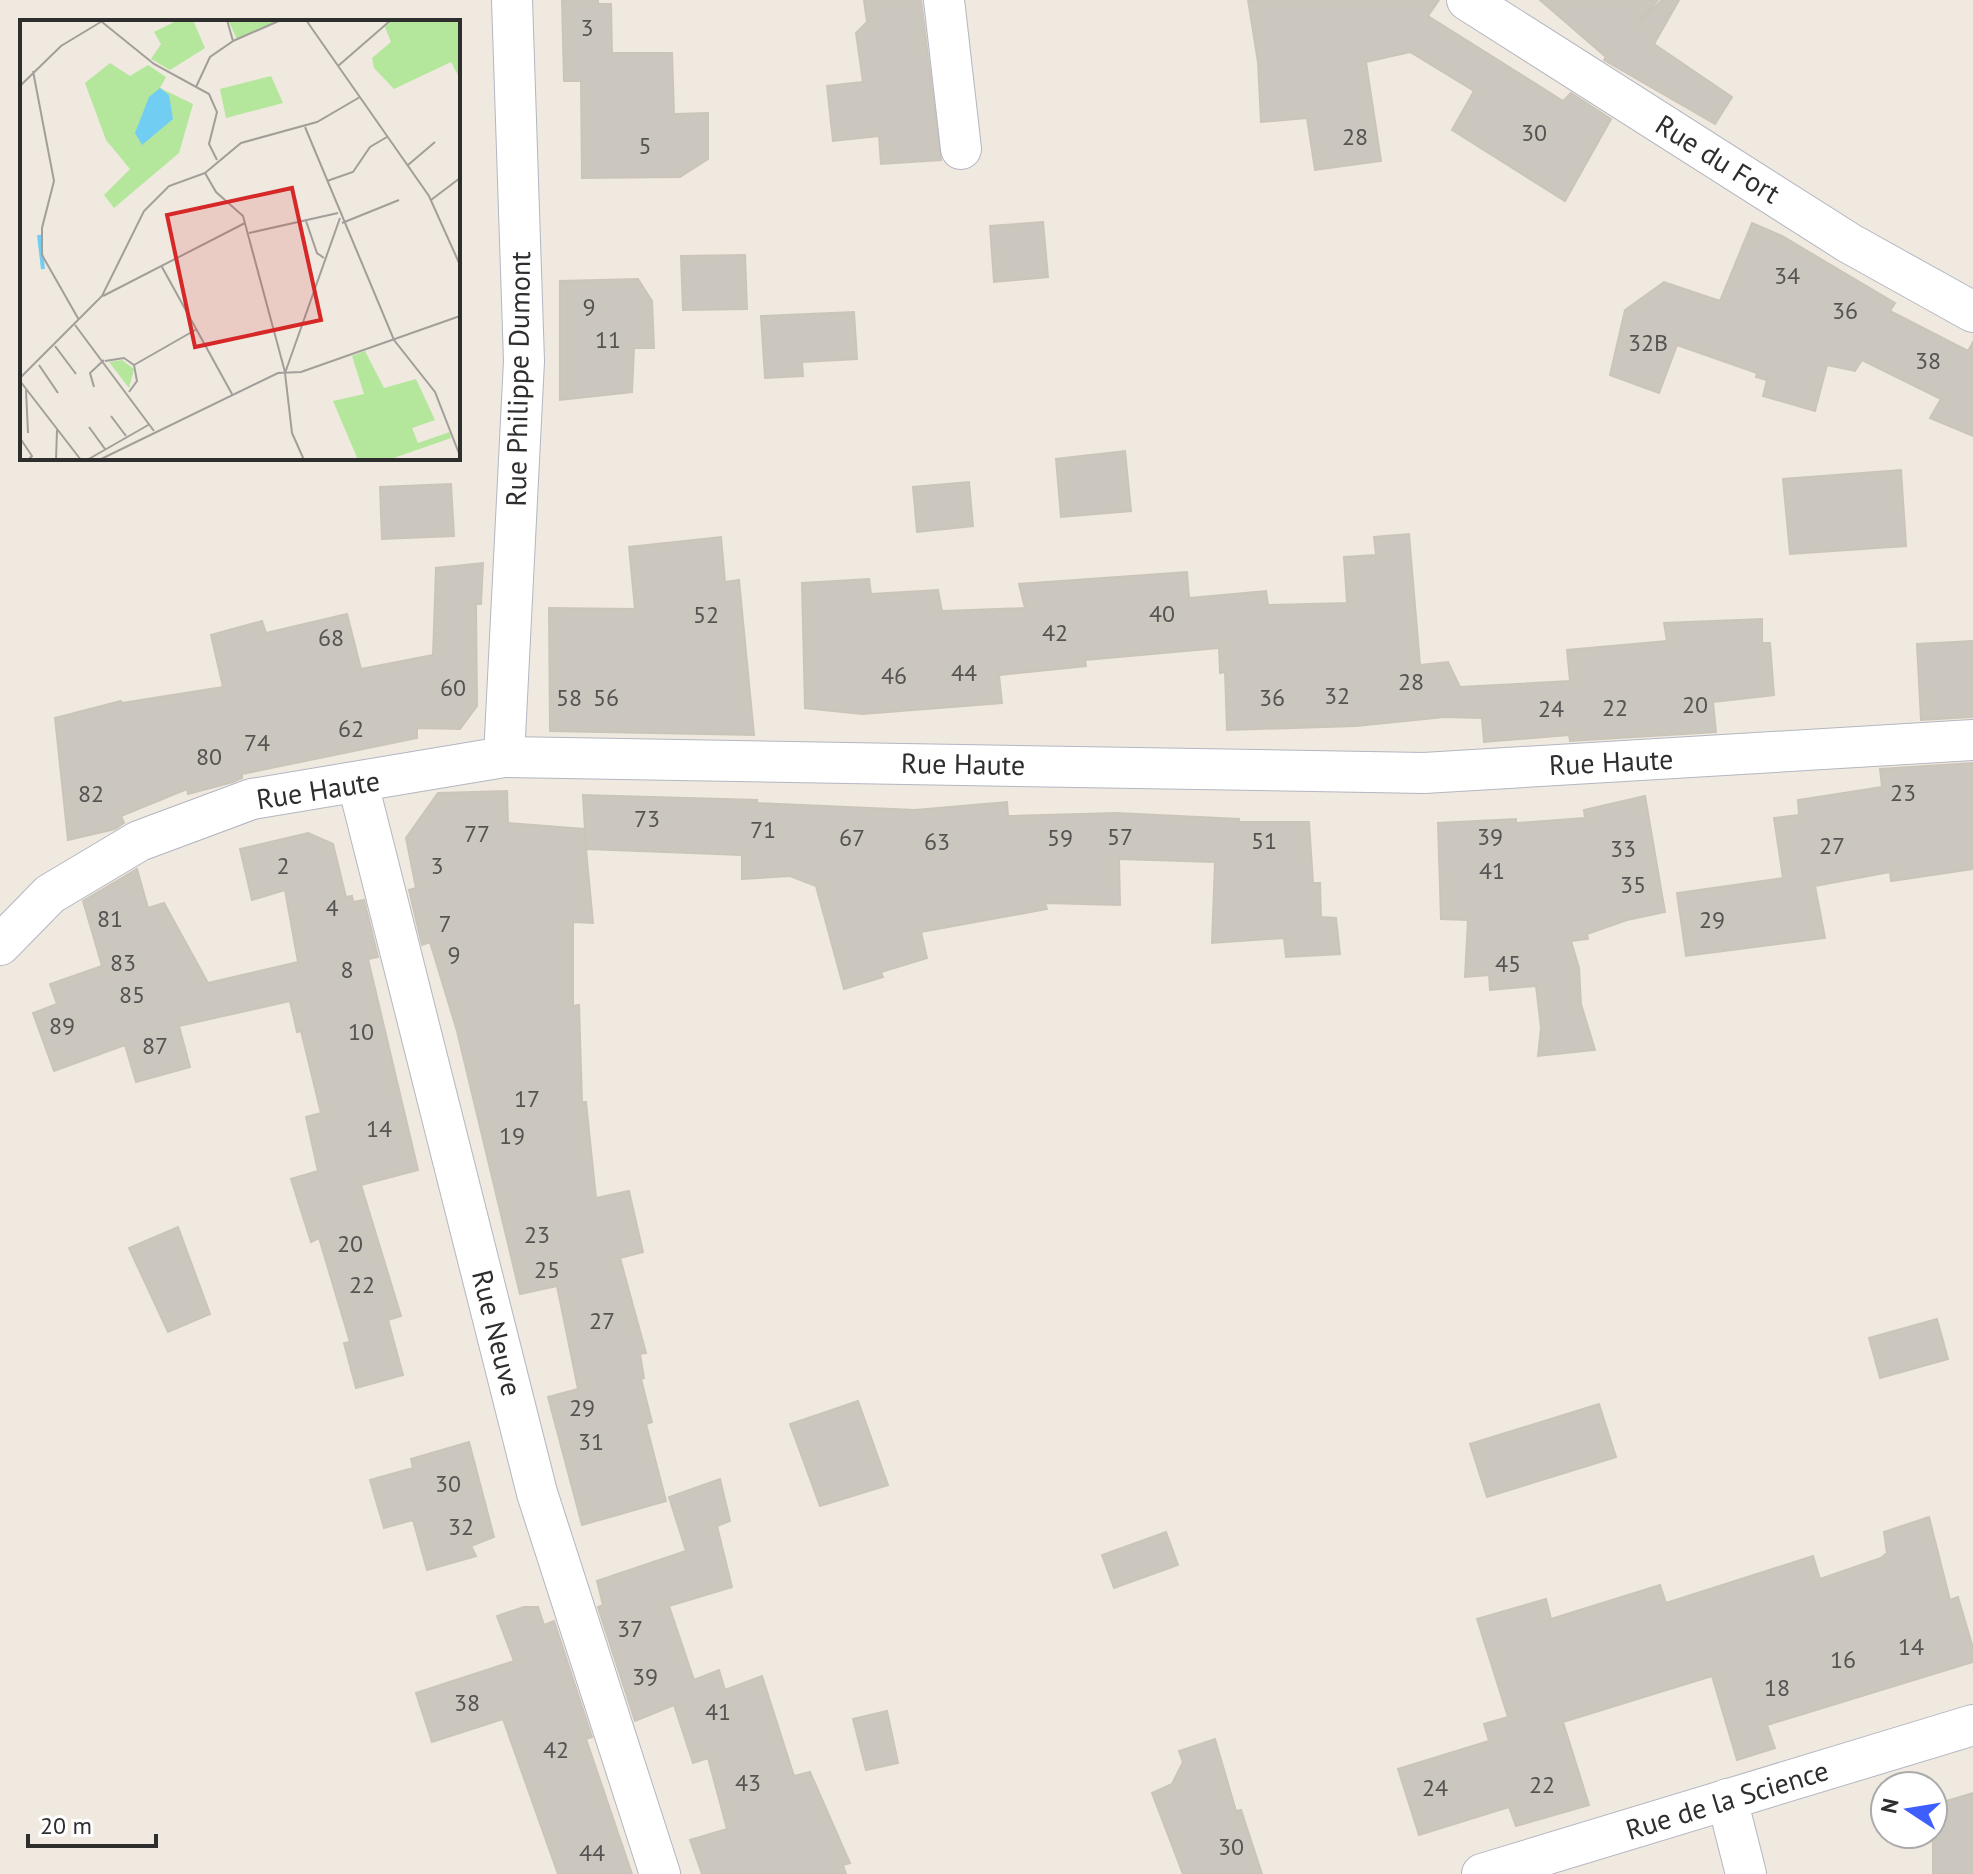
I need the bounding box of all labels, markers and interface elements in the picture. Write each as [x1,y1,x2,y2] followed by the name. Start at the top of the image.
[580,12,594,43] house number: 3
[20,20,460,460] inset map
[1649,106,1788,212] street label: Rue du Fort
[1521,117,1547,148] house number: 30
[1342,121,1368,152] house number: 28
[638,130,652,161] house number: 5
[497,251,538,507] street label: Rue Philippe Dumont
[1774,260,1800,291] house number: 34
[582,291,596,322] house number: 9
[1832,295,1858,326] house number: 36
[595,324,621,355] house number: 11
[1628,327,1668,358] house number: 32B
[1915,345,1941,376] house number: 38
[1149,598,1175,629] house number: 40
[693,599,719,630] house number: 52
[1042,617,1068,648] house number: 42
[318,622,344,653] house number: 68
[951,657,977,688] house number: 44
[881,660,907,691] house number: 46
[1398,666,1424,697] house number: 28
[440,672,466,703] house number: 60
[1324,680,1350,711] house number: 32
[556,682,582,713] house number: 58
[593,682,619,713] house number: 56
[1259,682,1285,713] house number: 36
[1682,689,1708,720] house number: 20
[1602,692,1628,723] house number: 22
[1538,693,1564,724] house number: 24
[338,713,364,744] house number: 62
[244,727,270,758] house number: 74
[1548,740,1674,783] street label: Rue Haute
[196,741,222,772] house number: 80
[901,744,1026,783] street label: Rue Haute
[254,762,382,818] street label: Rue Haute
[1890,777,1916,808] house number: 23
[78,778,104,809] house number: 82
[634,803,660,834] house number: 73
[750,814,776,845] house number: 71
[464,818,490,849] house number: 77
[1107,821,1133,852] house number: 57
[1477,821,1503,852] house number: 39
[839,822,865,853] house number: 67
[1047,822,1073,853] house number: 59
[1251,825,1277,856] house number: 51
[924,826,950,857] house number: 63
[1819,830,1845,861] house number: 27
[1610,833,1636,864] house number: 33
[276,850,290,881] house number: 2
[430,850,444,881] house number: 3
[1479,855,1505,886] house number: 41
[1620,869,1646,900] house number: 35
[325,892,339,923] house number: 4
[97,903,123,934] house number: 81
[1699,904,1725,935] house number: 29
[438,908,452,939] house number: 7
[447,939,461,970] house number: 9
[110,947,136,978] house number: 83
[1495,948,1521,979] house number: 45
[340,954,354,985] house number: 8
[119,979,145,1010] house number: 85
[49,1010,75,1041] house number: 89
[348,1016,374,1047] house number: 10
[142,1030,168,1061] house number: 87
[514,1083,540,1114] house number: 17
[366,1113,392,1144] house number: 14
[499,1120,525,1151] house number: 19
[524,1219,550,1250] house number: 23
[337,1228,363,1259] house number: 20
[534,1254,560,1285] house number: 25
[464,1266,531,1400] street label: Rue Neuve
[349,1269,375,1300] house number: 22
[589,1305,615,1336] house number: 27
[569,1392,595,1423] house number: 29
[578,1426,604,1457] house number: 31
[435,1468,461,1499] house number: 30
[448,1511,474,1542] house number: 32
[617,1613,643,1644] house number: 37
[1898,1631,1924,1662] house number: 14
[1830,1644,1856,1675] house number: 16
[632,1661,658,1692] house number: 39
[1764,1672,1790,1703] house number: 18
[454,1687,480,1718] house number: 38
[705,1696,731,1727] house number: 41
[543,1734,569,1765] house number: 42
[1621,1751,1833,1848] street label: Rue de la Science
[735,1767,761,1798] house number: 43
[1529,1769,1555,1800] house number: 22
[1869,1770,1949,1850] north arrow
[1422,1772,1448,1803] house number: 24
[1874,1796,1905,1816] text: N
[28,1798,156,1848] scale bar
[40,1810,92,1841] text: 20 m
[1218,1831,1244,1862] house number: 30
[579,1837,605,1868] house number: 44

